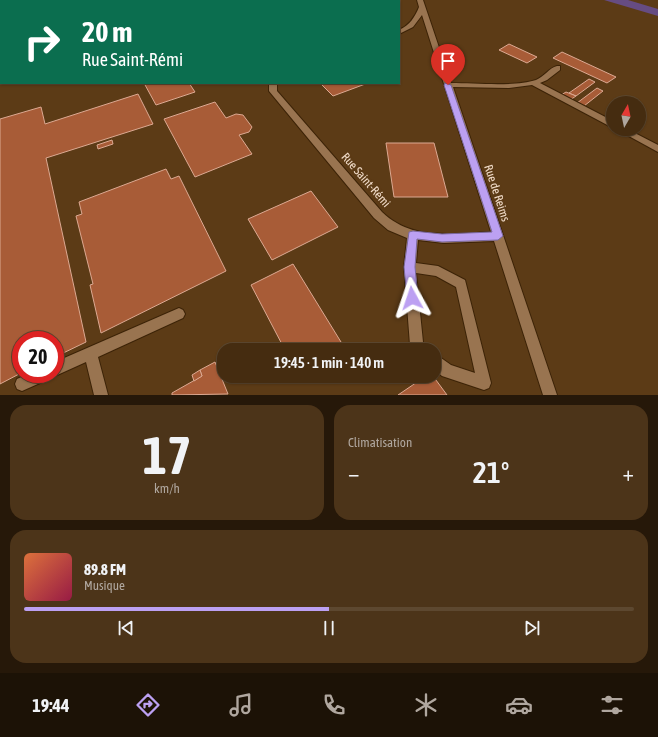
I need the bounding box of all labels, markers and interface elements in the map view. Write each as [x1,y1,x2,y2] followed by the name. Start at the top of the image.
[16,16,68,68] icon: right
[82,16,132,48] text: 20 m
[431,44,465,85] pin
[82,49,183,70] text: Rue Saint-Rémi
[437,50,459,72] icon: arrive
[606,96,646,136] north arrow
[606,96,646,136] map controls
[339,150,393,210] street label: Rue Saint-Rémi
[481,163,513,223] street label: Rue de Reims
[391,277,433,319] position arrow
[12,331,64,383] speed limit sign: 20
[274,354,384,371] text: 19:45 · 1 min · 140 m
[143,425,191,485] text: 17
[348,435,412,450] text: Climatisation
[473,455,509,489] text: 21°
[348,460,359,486] text: −
[623,460,634,486] text: +
[154,481,180,496] text: km/h
[84,561,126,578] text: 89.8 FM
[84,578,125,593] text: Musique
[115,617,137,639] icon: previous
[318,617,340,639] icon: pause
[521,617,543,639] icon: next
[134,691,162,719] icon: directions
[227,691,255,719] icon: music
[320,691,348,719] icon: phone
[412,691,440,719] icon: climate
[505,691,533,719] icon: car
[598,691,626,719] icon: filters
[32,695,69,716] text: 19:44

